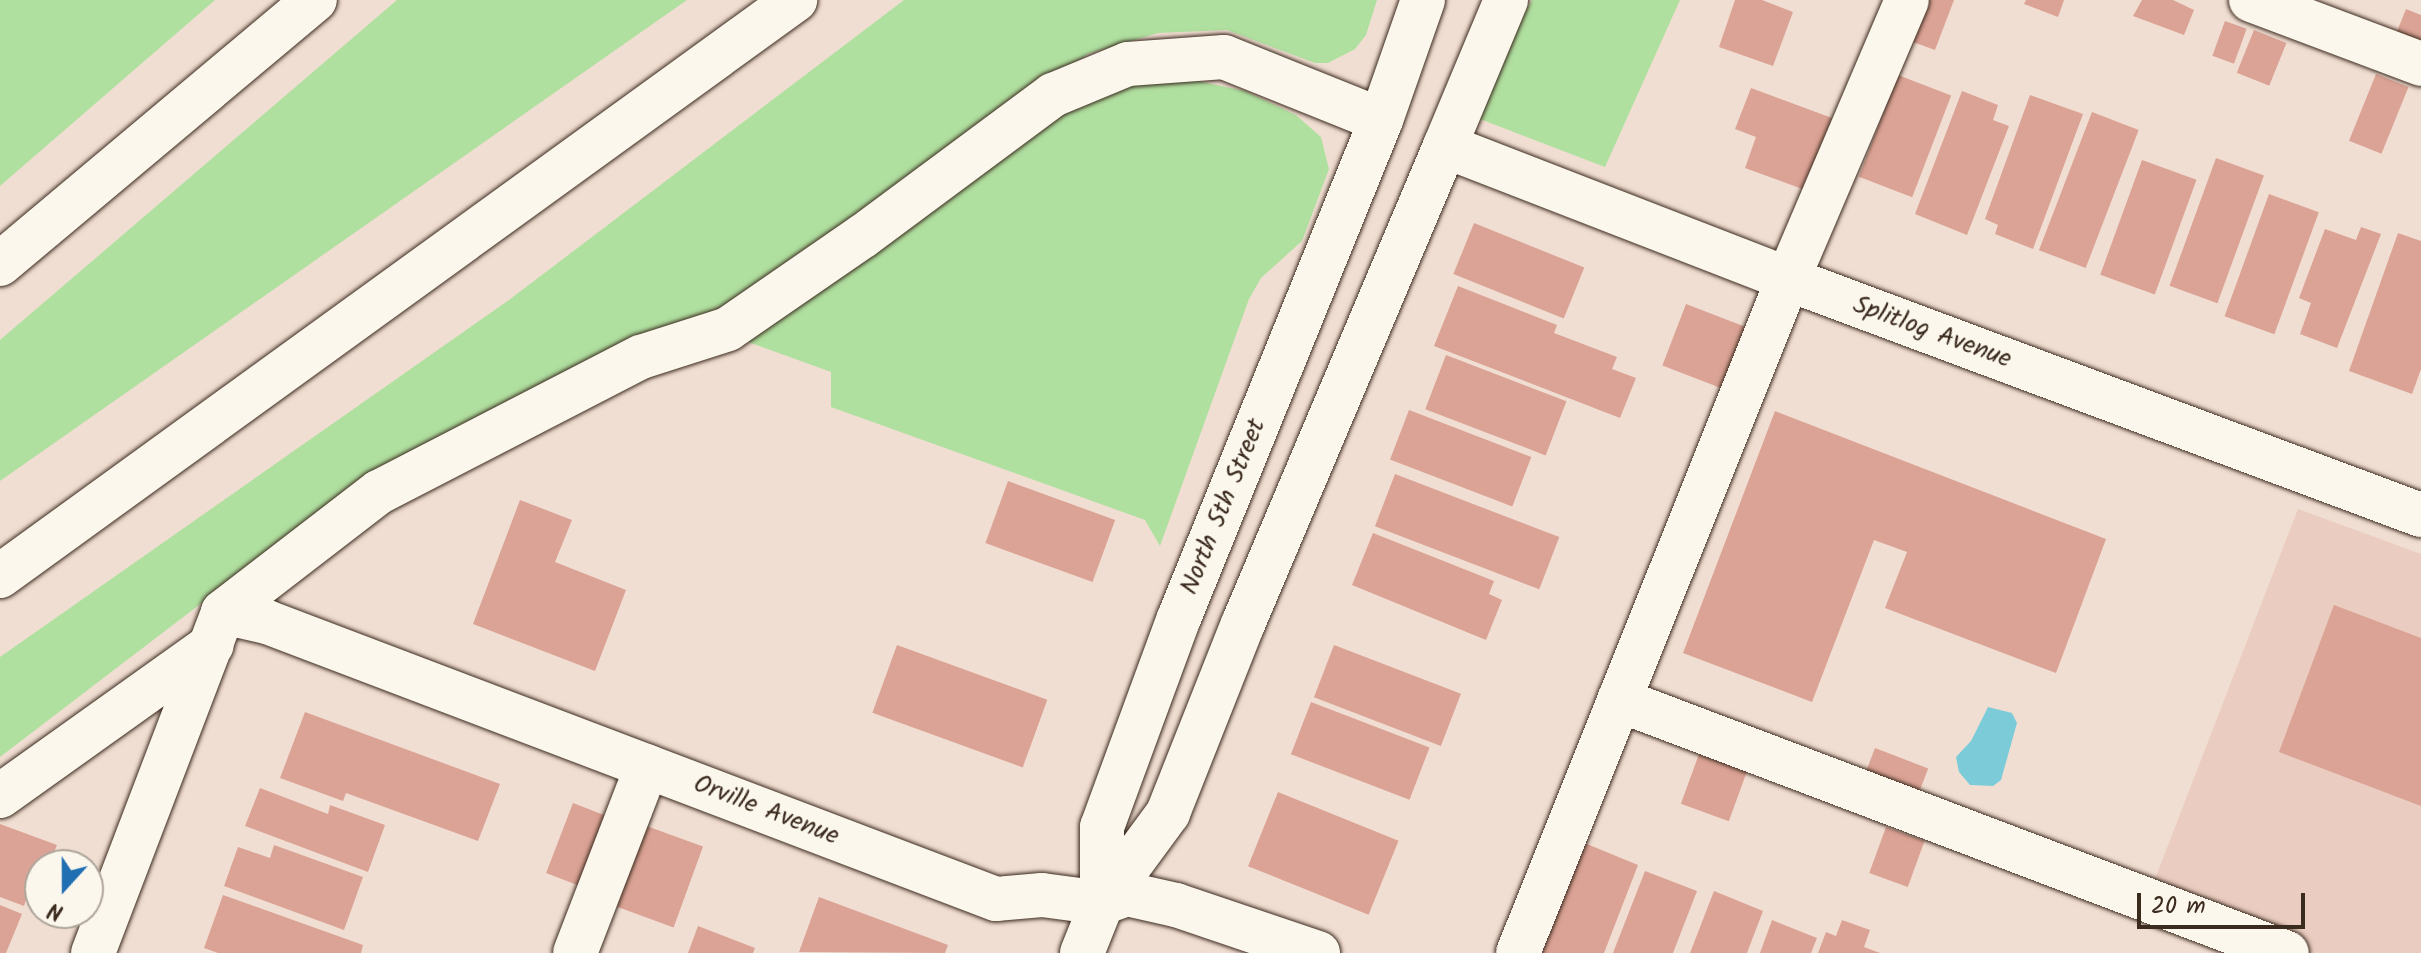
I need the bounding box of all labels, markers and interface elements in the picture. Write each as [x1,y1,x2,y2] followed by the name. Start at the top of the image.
[1849,290,2015,376] street label: Splitlog Avenue
[1175,415,1273,599] street label: North 5th Street
[689,769,843,853] street label: Orville Avenue
[24,849,104,929] north arrow
[2141,877,2309,927] scale bar
[2151,887,2206,926] text: 20 m
[43,891,69,929] text: N

